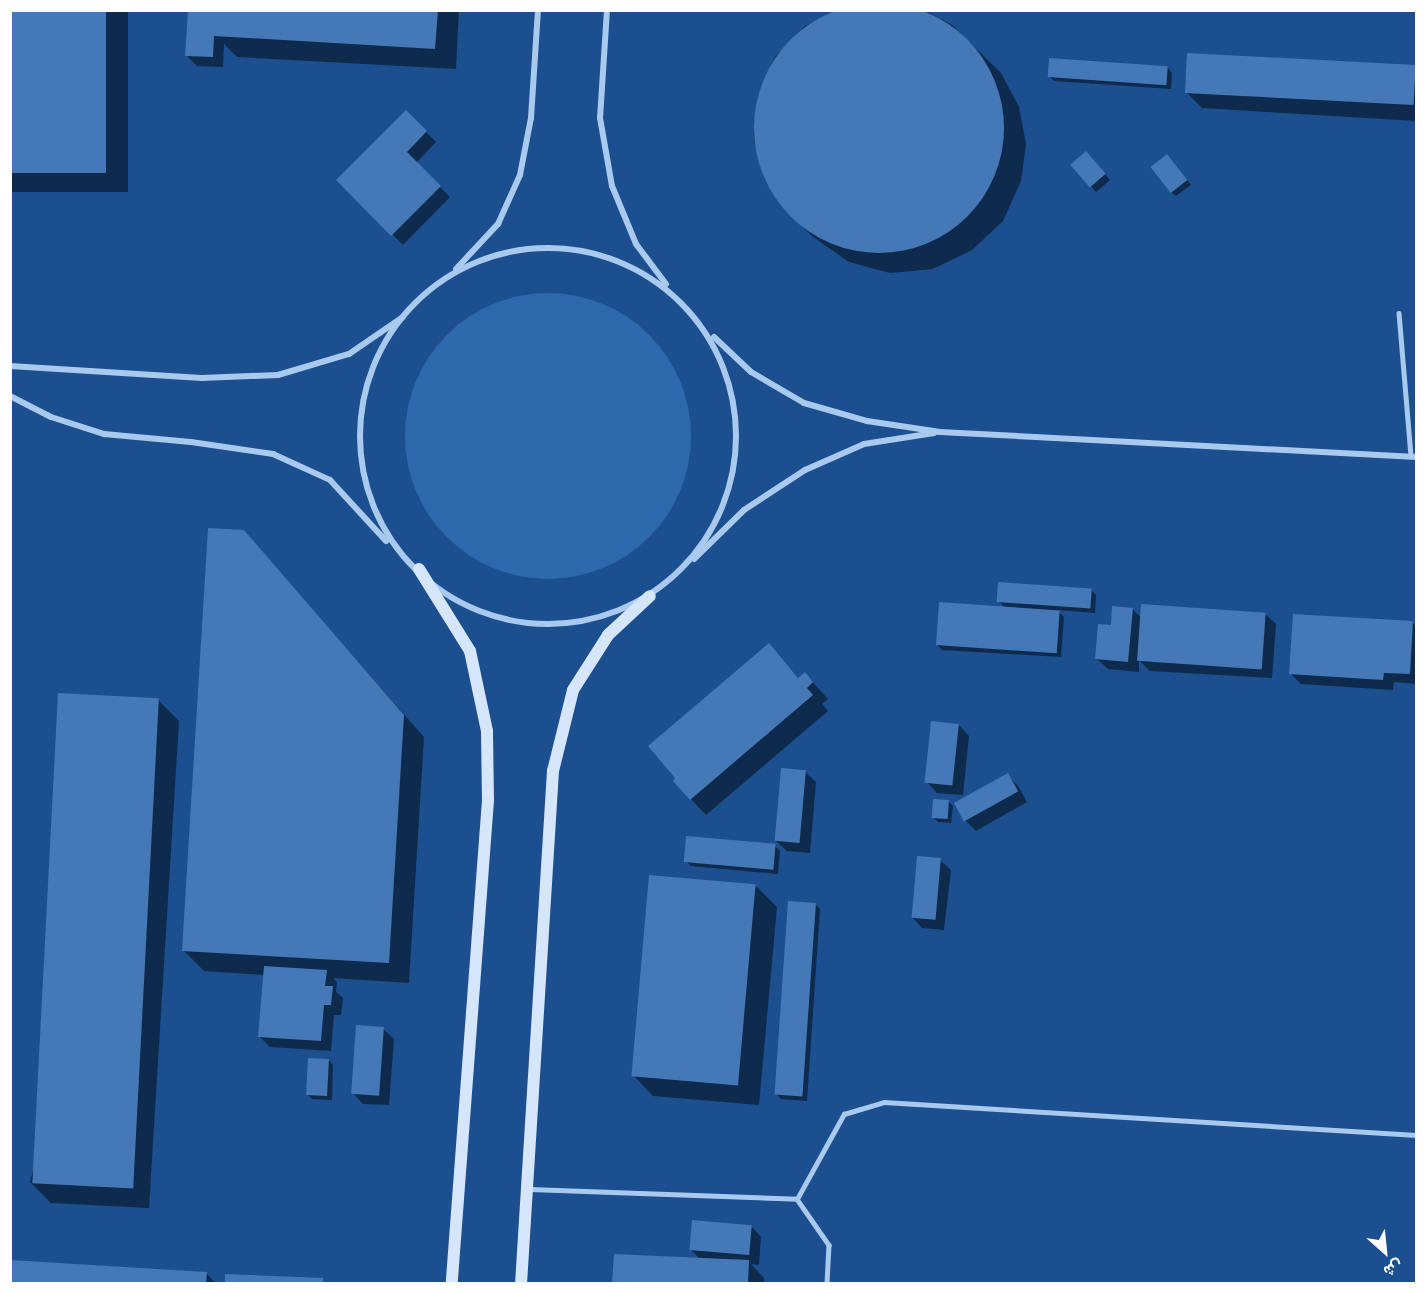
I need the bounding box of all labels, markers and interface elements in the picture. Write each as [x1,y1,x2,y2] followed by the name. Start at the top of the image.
[1355,1222,1415,1282] north arrow
[1381,1256,1406,1281] text: ش

